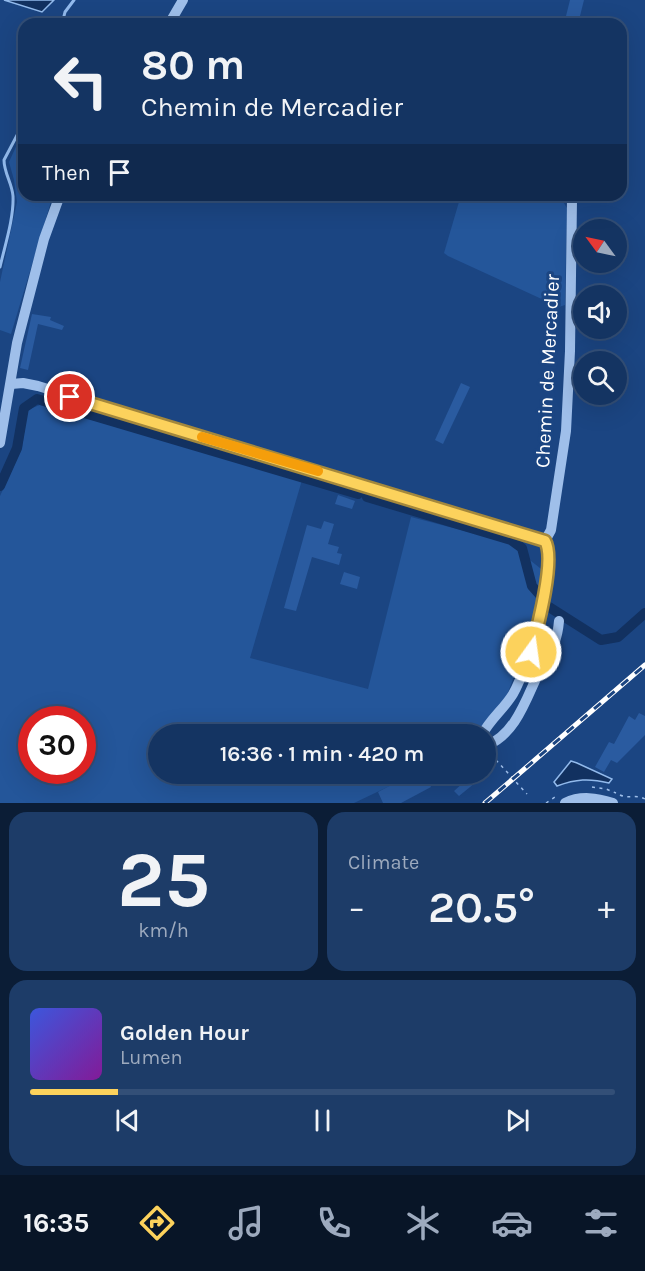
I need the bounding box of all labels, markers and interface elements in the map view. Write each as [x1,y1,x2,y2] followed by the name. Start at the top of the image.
[141,40,245,90] text: 80 m
[42,42,120,120] icon: left
[141,91,403,123] text: Chemin de Mercadier
[103,156,136,189] icon: arrive
[42,160,91,186] text: Then
[573,219,627,273] north arrow
[573,219,627,405] map controls
[531,273,564,469] street label: Chemin de Mercadier
[573,285,627,339] button: sound
[573,351,627,405] button: search
[44,371,95,422] pin
[53,380,86,413] icon: arrive
[499,620,563,684] position arrow
[18,706,96,784] speed limit sign: 30
[220,741,424,767] text: 16:36 · 1 min · 420 m
[117,834,210,926] text: 25
[348,851,419,874] text: Climate
[428,881,535,933] text: 20.5°
[348,888,365,926] text: −
[598,888,615,926] text: +
[138,919,189,942] text: km/h
[120,1020,249,1046] text: Golden Hour
[120,1046,183,1069] text: Lumen
[111,1104,144,1137] icon: previous
[306,1104,339,1137] icon: pause
[501,1104,534,1137] icon: next
[136,1202,178,1244] icon: directions
[225,1202,267,1244] icon: music
[313,1202,355,1244] icon: phone
[402,1202,444,1244] icon: climate
[491,1202,533,1244] icon: car
[580,1202,622,1244] icon: filters
[23,1207,89,1239] text: 16:35

